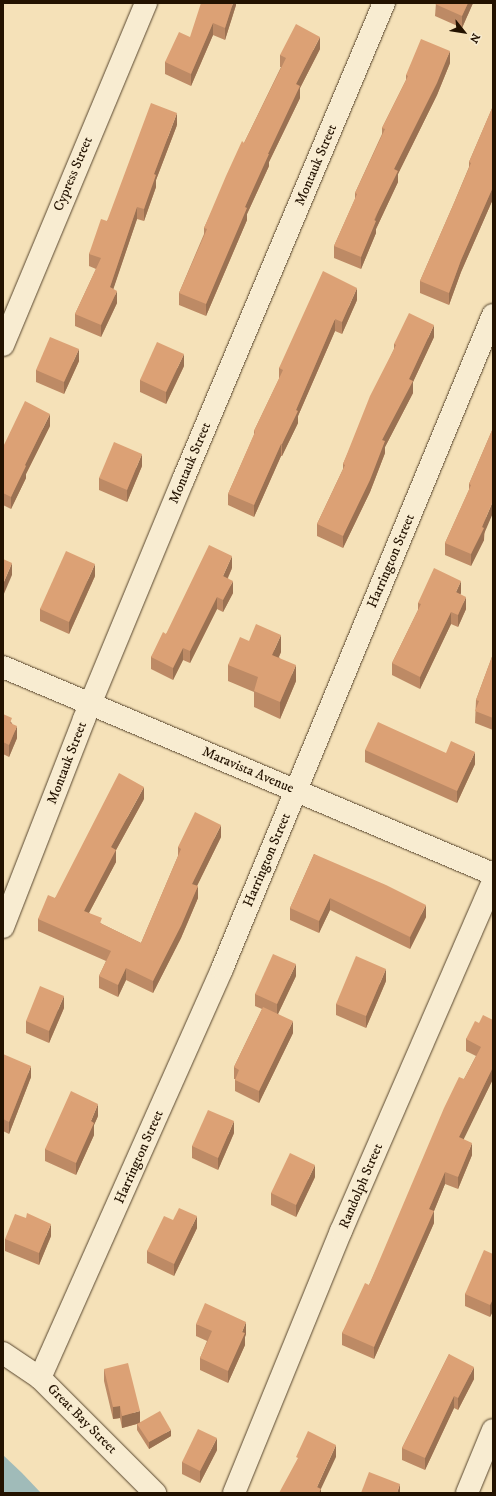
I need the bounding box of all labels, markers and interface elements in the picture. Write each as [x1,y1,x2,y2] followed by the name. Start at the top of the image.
[444,12,484,52] north arrow
[466,31,483,45] text: N
[291,122,341,208] street label: Montauk Street
[50,134,96,214] street label: Cypress Street
[165,420,215,506] street label: Montauk Street
[364,511,418,611] street label: Harrington Street
[44,719,90,807] street label: Montauk Street
[200,743,296,797] street label: Maravista Avenue
[240,810,294,910] street label: Harrington Street
[111,1108,167,1206] street label: Harrington Street
[336,1141,386,1231] street label: Randolph Street
[44,1381,120,1457] street label: Great Bay Street

